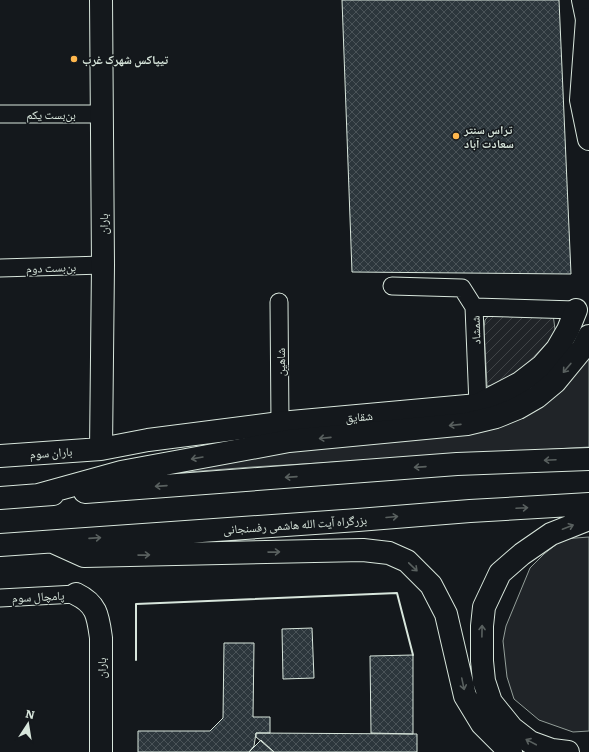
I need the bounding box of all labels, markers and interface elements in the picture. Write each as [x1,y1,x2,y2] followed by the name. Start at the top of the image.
[82,50,169,68] place label: تیپاکس شهرک غرب
[69,54,79,64] marker: تیپاکس شهرک غرب
[26,105,76,123] street label: بن‌بست یکم
[463,120,514,152] place label: تراس سنتر سعادت آباد
[451,131,461,141] marker: تراس سنتر سعادت آباد
[94,214,112,234] street label: باران
[26,257,76,277] street label: بن‌بست دوم
[465,315,484,345] street label: شمشاد
[271,348,289,376] street label: شاهین
[563,362,572,373] one-way arrow
[345,406,374,426] street label: شقایق
[449,421,462,429] one-way arrow
[319,434,332,442] one-way arrow
[29,442,73,462] street label: باران سوم
[191,454,204,462] one-way arrow
[544,457,557,464] one-way arrow
[414,464,427,471] one-way arrow
[285,473,298,480] one-way arrow
[155,483,168,490] one-way arrow
[515,504,528,511] one-way arrow
[222,510,368,538] street label: بزرگراه آیت الله هاشمی رفسنجانی
[385,514,398,521] one-way arrow
[562,522,574,530] one-way arrow
[88,535,101,542] one-way arrow
[267,548,280,556] one-way arrow
[137,551,150,559] one-way arrow
[408,562,418,572] one-way arrow
[11,586,65,606] street label: پامچال سوم
[478,625,486,638] one-way arrow
[92,658,110,678] street label: باران
[459,677,467,690] one-way arrow
[8,704,48,744] north arrow
[24,704,36,722] text: N
[525,737,537,745] one-way arrow

